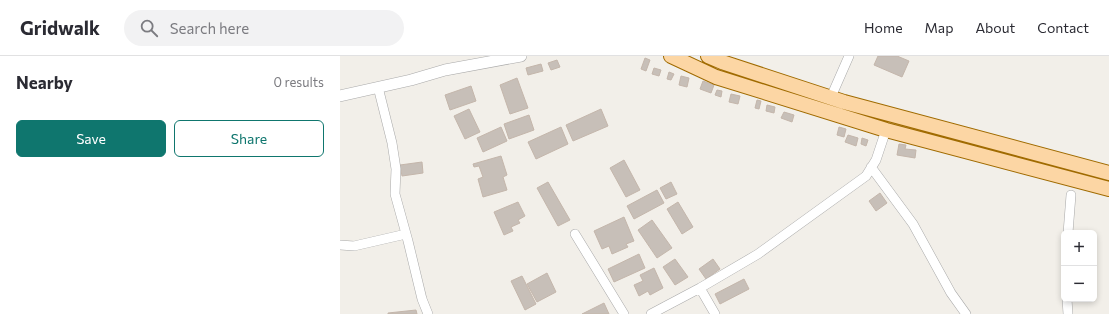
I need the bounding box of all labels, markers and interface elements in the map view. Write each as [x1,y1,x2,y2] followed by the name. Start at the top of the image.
[124,10,404,46] search box
[20,16,100,39] text: Gridwalk
[138,17,160,39] icon: search
[170,19,249,37] text: Search here
[864,19,903,36] text: Home
[925,19,953,36] text: Map
[975,19,1015,36] text: About
[1037,19,1089,36] text: Contact
[16,72,73,93] text: Nearby
[273,74,324,90] text: 0 results
[16,120,166,157] button: Save
[174,120,324,157] button: Share
[1061,230,1097,302] map controls
[1061,230,1097,266] button: +
[1061,266,1097,302] button: −

